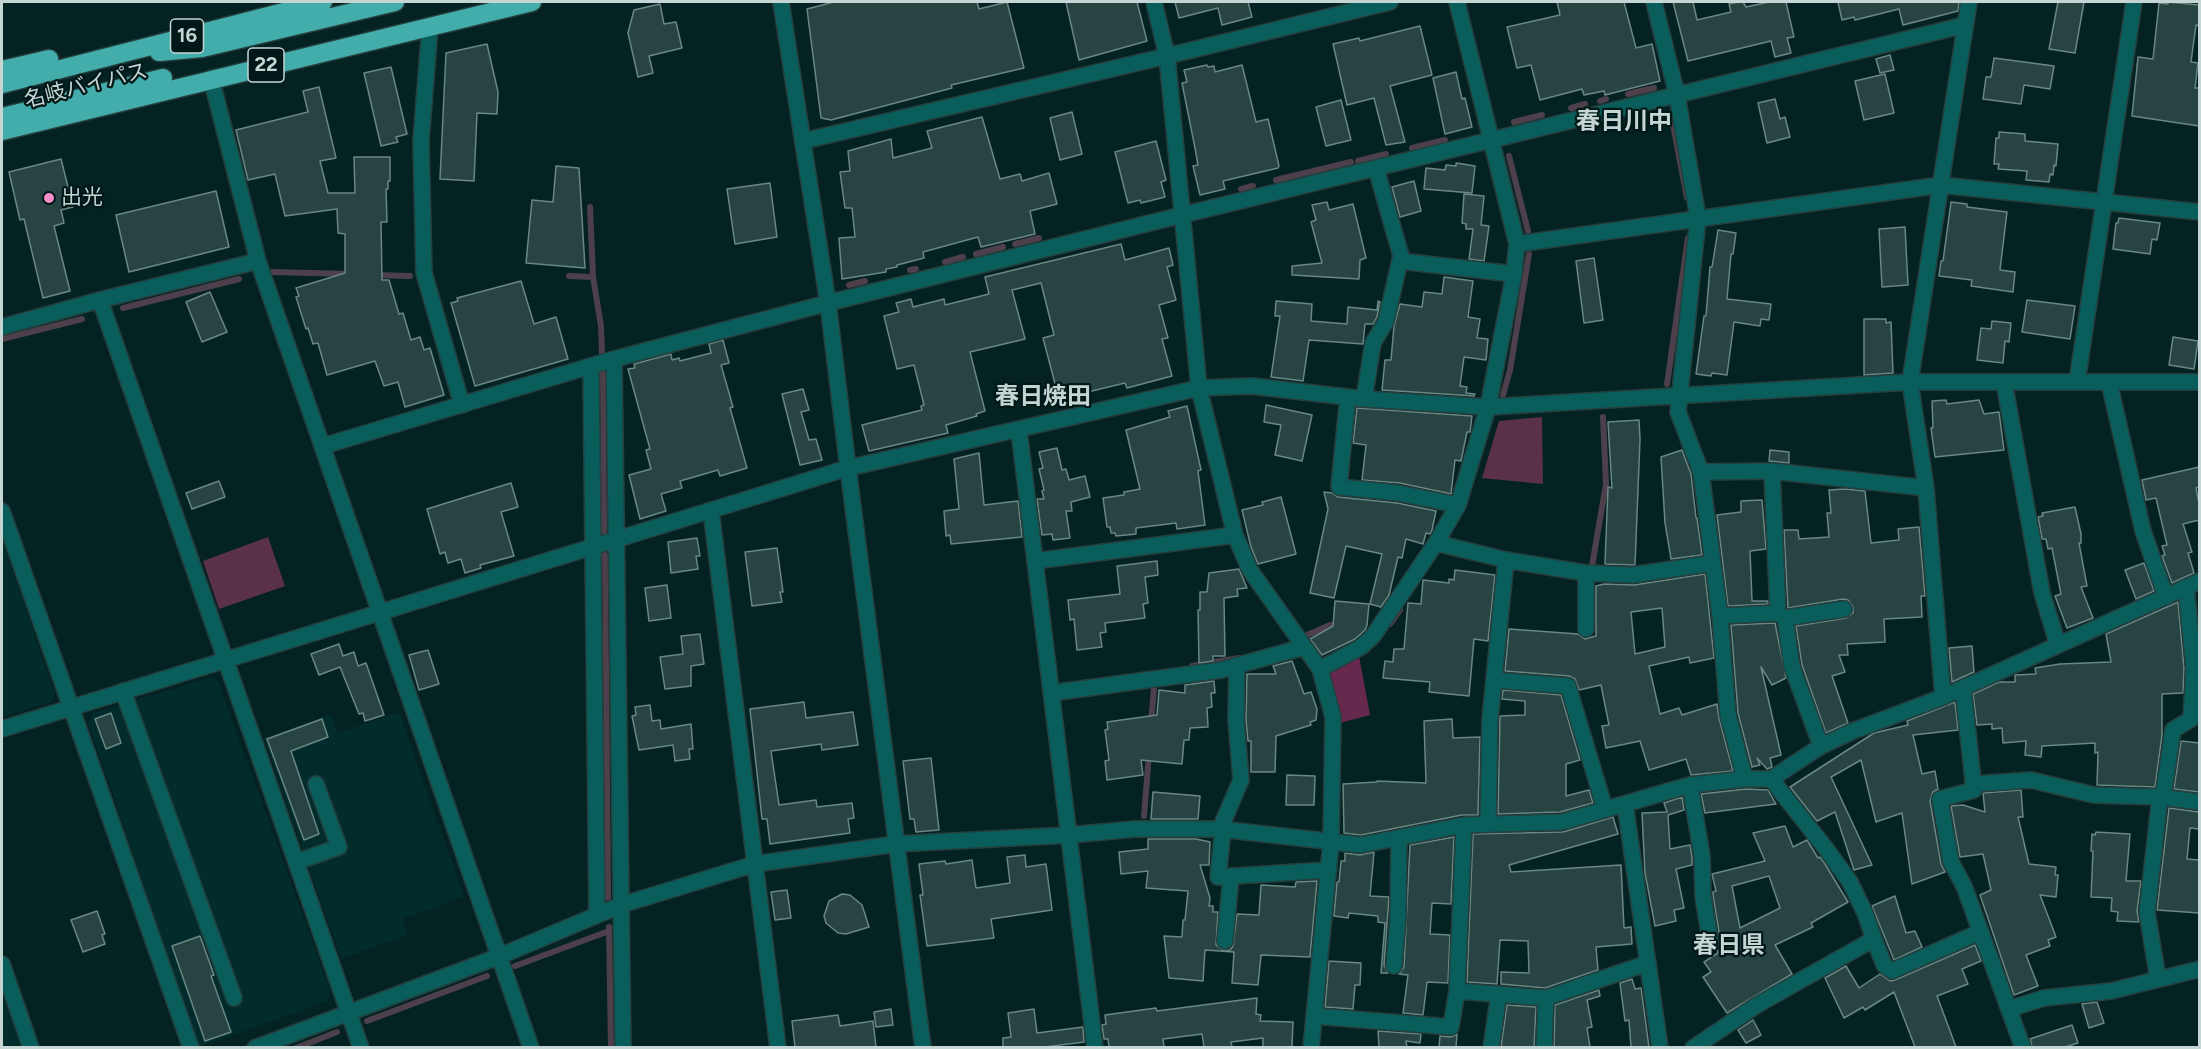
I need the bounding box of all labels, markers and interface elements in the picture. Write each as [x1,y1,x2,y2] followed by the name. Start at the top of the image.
[170,19,204,53] road number: 16
[248,48,284,82] road number: 22
[22,59,150,113] street label: 名岐バイパス
[1576,108,1672,136] district label: 春日川中
[61,185,103,211] place label: 出光
[42,191,56,205] marker: 出光
[995,383,1091,411] district label: 春日焼田
[1693,932,1765,960] district label: 春日県

